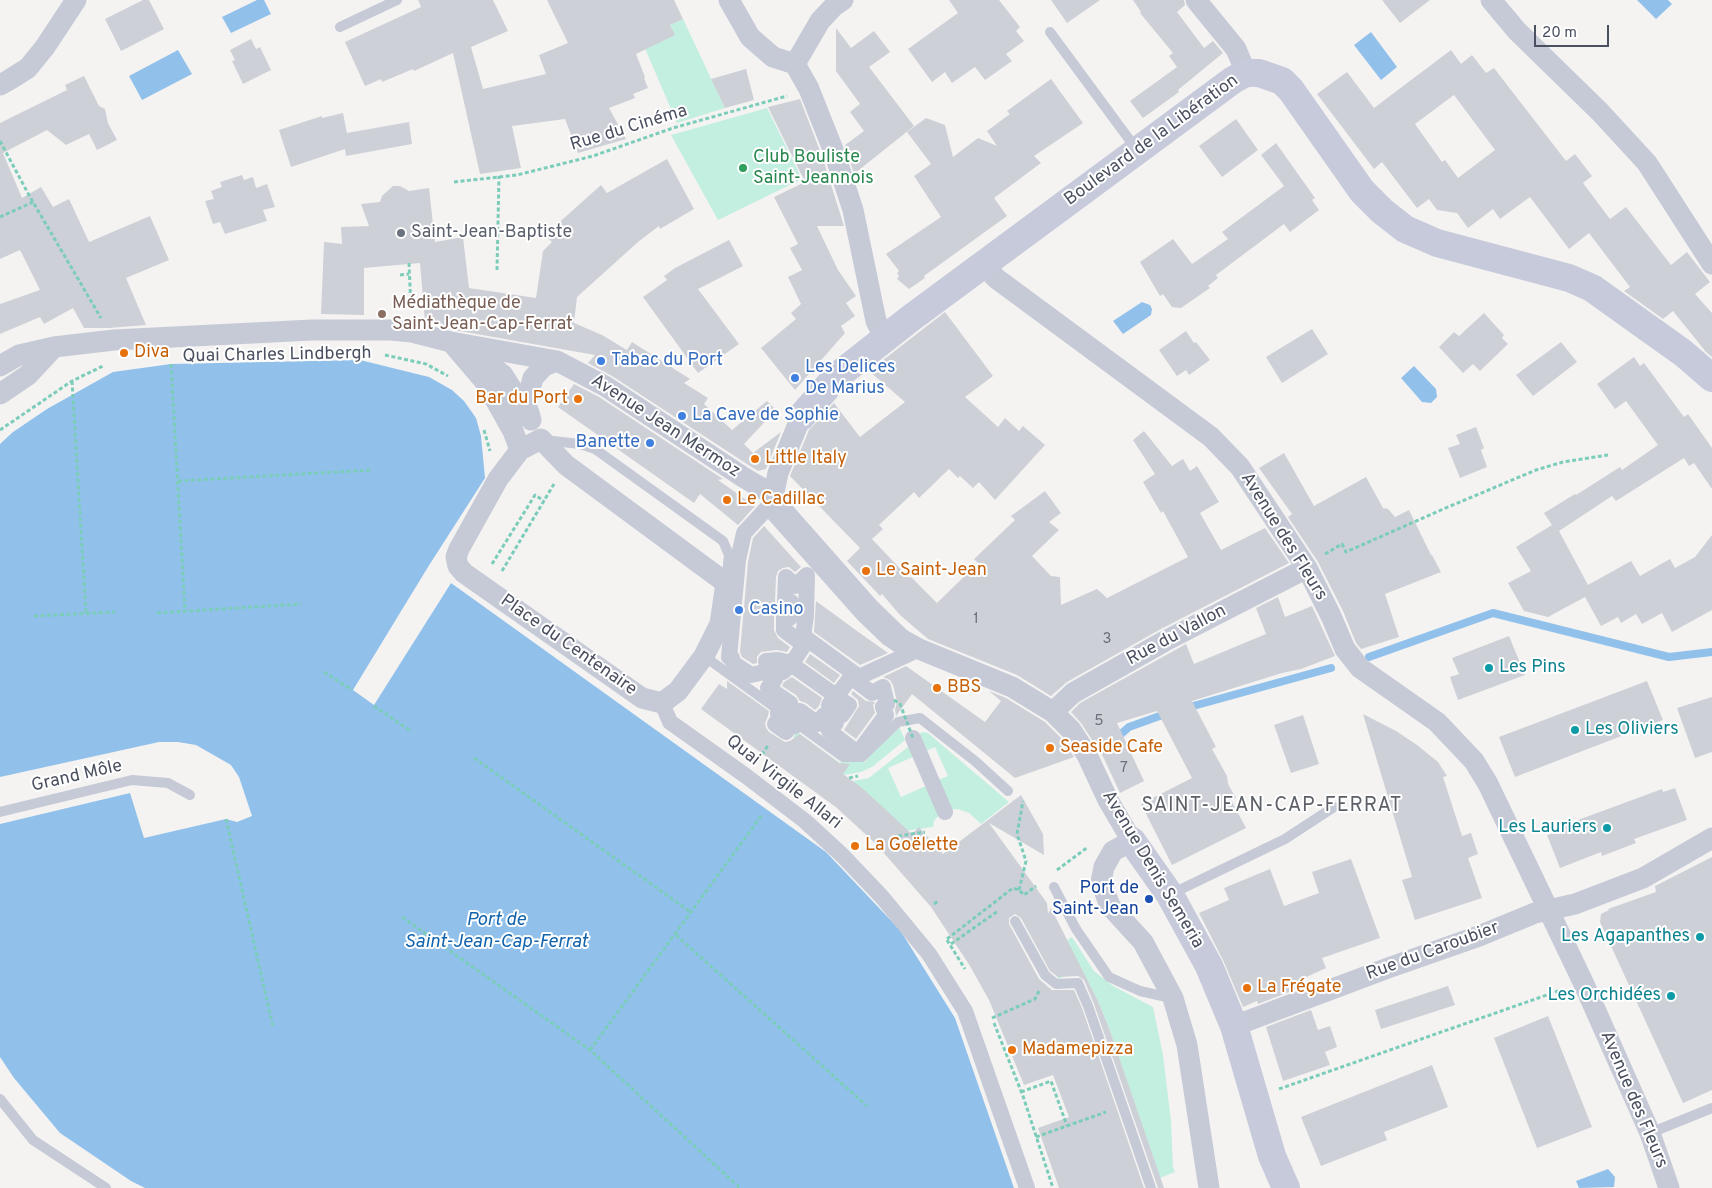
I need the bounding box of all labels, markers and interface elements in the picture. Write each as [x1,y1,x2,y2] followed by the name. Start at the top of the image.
[1537,15,1612,47] scale bar
[1542,24,1577,43] text: 20 m
[1061,71,1243,211] street label: Boulevard de la Libération
[568,101,690,157] street label: Rue du Cinéma
[753,147,874,190] place label: Club Bouliste Saint-Jeannois
[737,162,749,174] marker: Club Bouliste Saint-Jeannois
[411,222,572,244] place label: Saint-Jean-Baptiste
[395,227,407,239] marker: Saint-Jean-Baptiste
[392,293,573,336] place label: Médiathèque de Saint-Jean-Cap-Ferrat
[376,308,388,320] marker: Médiathèque de Saint-Jean-Cap-Ferrat
[134,342,169,364] place label: Diva
[182,344,372,368] street label: Quai Charles Lindbergh
[118,347,130,359] marker: Diva
[611,350,723,372] place label: Tabac du Port
[595,355,607,367] marker: Tabac du Port
[805,357,895,399] place label: Les Delices De Marius
[586,371,744,483] street label: Avenue Jean Mermoz
[789,372,801,384] marker: Les Delices De Marius
[475,388,568,410] place label: Bar du Port
[572,393,584,405] marker: Bar du Port
[692,405,839,427] place label: La Cave de Sophie
[676,410,688,422] marker: La Cave de Sophie
[576,432,640,454] place label: Banette
[644,437,656,449] marker: Banette
[765,448,847,470] place label: Little Italy
[749,453,761,465] marker: Little Italy
[1235,469,1331,605] street label: Avenue des Fleurs
[737,489,825,511] place label: Le Cadillac
[721,494,733,506] marker: Le Cadillac
[876,560,987,582] place label: Le Saint-Jean
[860,565,872,577] marker: Le Saint-Jean
[496,591,640,701] street label: Place du Centenaire
[749,599,804,621] place label: Casino
[1124,601,1230,671] street label: Rue du Vallon
[733,604,745,616] marker: Casino
[973,611,979,629] house number: 1
[1102,631,1112,649] house number: 3
[1499,657,1566,679] place label: Les Pins
[1483,662,1495,674] marker: Les Pins
[947,677,981,699] place label: BBS
[931,682,943,694] marker: BBS
[1094,713,1104,731] house number: 5
[1585,719,1679,741] place label: Les Oliviers
[1569,724,1581,736] marker: Les Oliviers
[721,731,845,835] street label: Quai Virgile Allari
[1060,737,1163,759] place label: Seaside Cafe
[1044,742,1056,754] marker: Seaside Cafe
[30,756,124,798] street label: Grand Môle
[1120,760,1128,778] house number: 7
[1096,787,1208,953] street label: Avenue Denis Semeria
[1139,795,1405,819] district label: SAINT-JEAN-CAP-FERRAT
[1498,817,1597,839] place label: Les Lauriers
[1601,822,1613,834] marker: Les Lauriers
[865,835,958,857] place label: La Goëlette
[849,840,861,852] marker: La Goëlette
[1052,878,1139,921] place label: Port de Saint-Jean
[1143,893,1155,905] marker: Port de Saint-Jean
[404,910,588,954] water label: Port de Saint-Jean-Cap-Ferrat
[1364,918,1502,986] street label: Rue du Caroubier
[1561,926,1690,948] place label: Les Agapanthes
[1694,931,1706,943] marker: Les Agapanthes
[1257,977,1342,999] place label: La Frégate
[1241,982,1253,994] marker: La Frégate
[1548,985,1661,1007] place label: Les Orchidées
[1665,990,1677,1002] marker: Les Orchidées
[1594,1028,1672,1172] street label: Avenue des Fleurs
[1022,1039,1133,1061] place label: Madamepizza
[1006,1044,1018,1056] marker: Madamepizza

